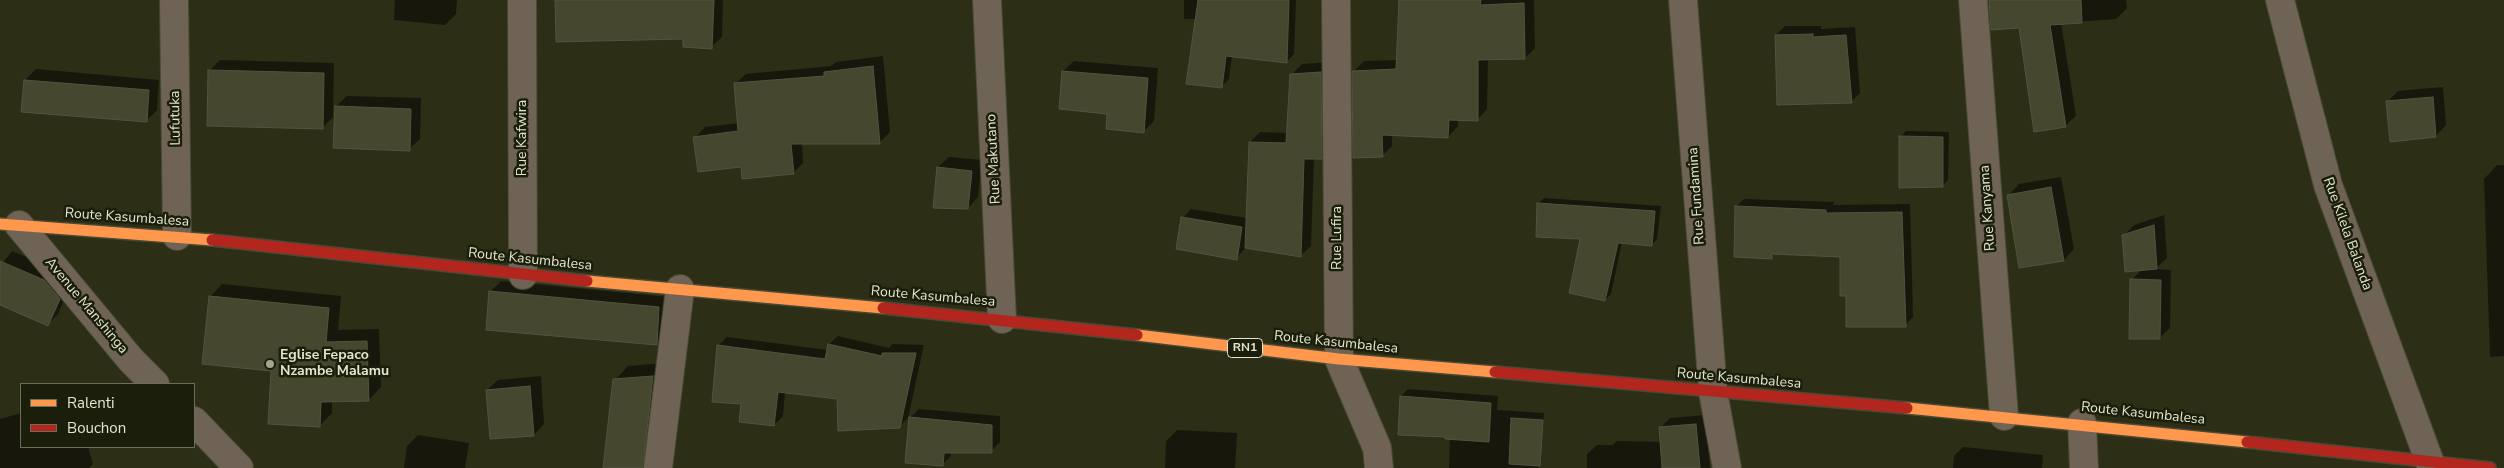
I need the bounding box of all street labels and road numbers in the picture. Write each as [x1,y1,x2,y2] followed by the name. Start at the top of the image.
[167,90,185,146] street label: Lufutuka
[515,100,531,176] street label: Rue Kafwira
[983,113,1005,205] street label: Rue Makutano
[1685,147,1709,245] street label: Rue Fundamina
[1977,164,1999,252] street label: Rue Kanyama
[2319,175,2375,293] street label: Rue Kilela Balanda
[64,205,190,231] street label: Route Kasumbalesa
[1330,206,1346,270] street label: Rue Lufira
[467,245,593,275] street label: Route Kasumbalesa
[41,255,131,357] street label: Avenue Manshinga
[870,283,996,311] street label: Route Kasumbalesa
[1273,328,1399,358] street label: Route Kasumbalesa
[1228,338,1262,358] road number: RN1
[1676,365,1802,393] street label: Route Kasumbalesa
[2080,399,2206,429] street label: Route Kasumbalesa

